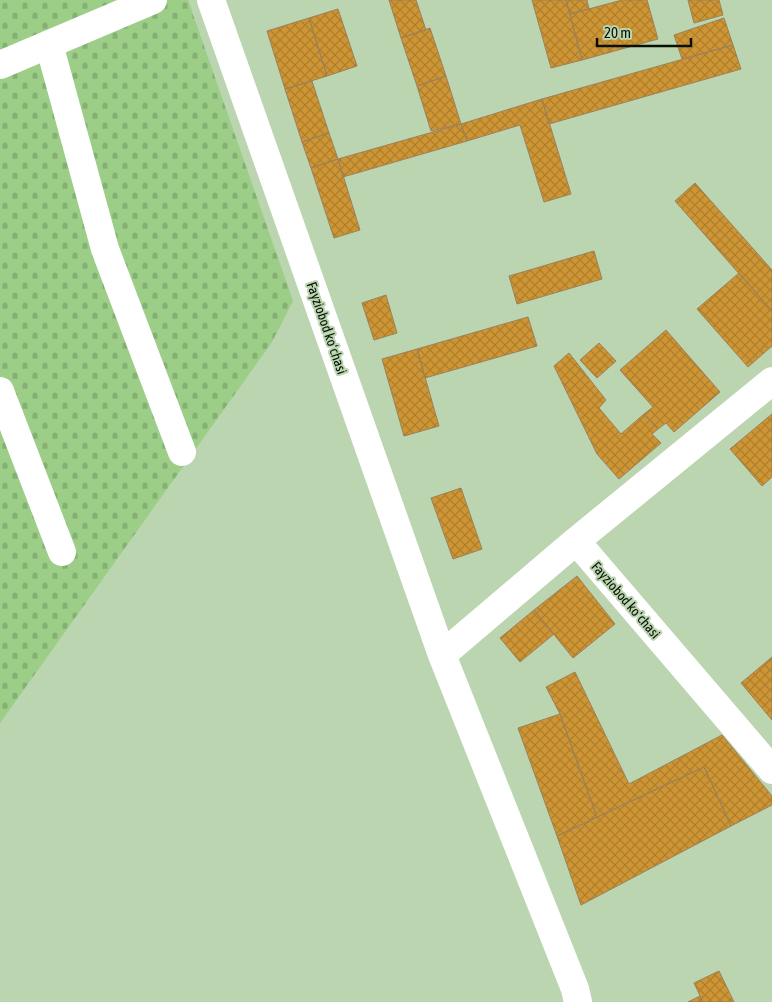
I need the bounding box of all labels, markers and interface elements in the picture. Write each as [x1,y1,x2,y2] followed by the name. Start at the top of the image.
[597,15,691,47] scale bar
[604,24,631,41] text: 20 m
[304,280,350,376] street label: Fayziobod koʻchasi
[588,558,664,642] street label: Fayziobod koʻchasi

